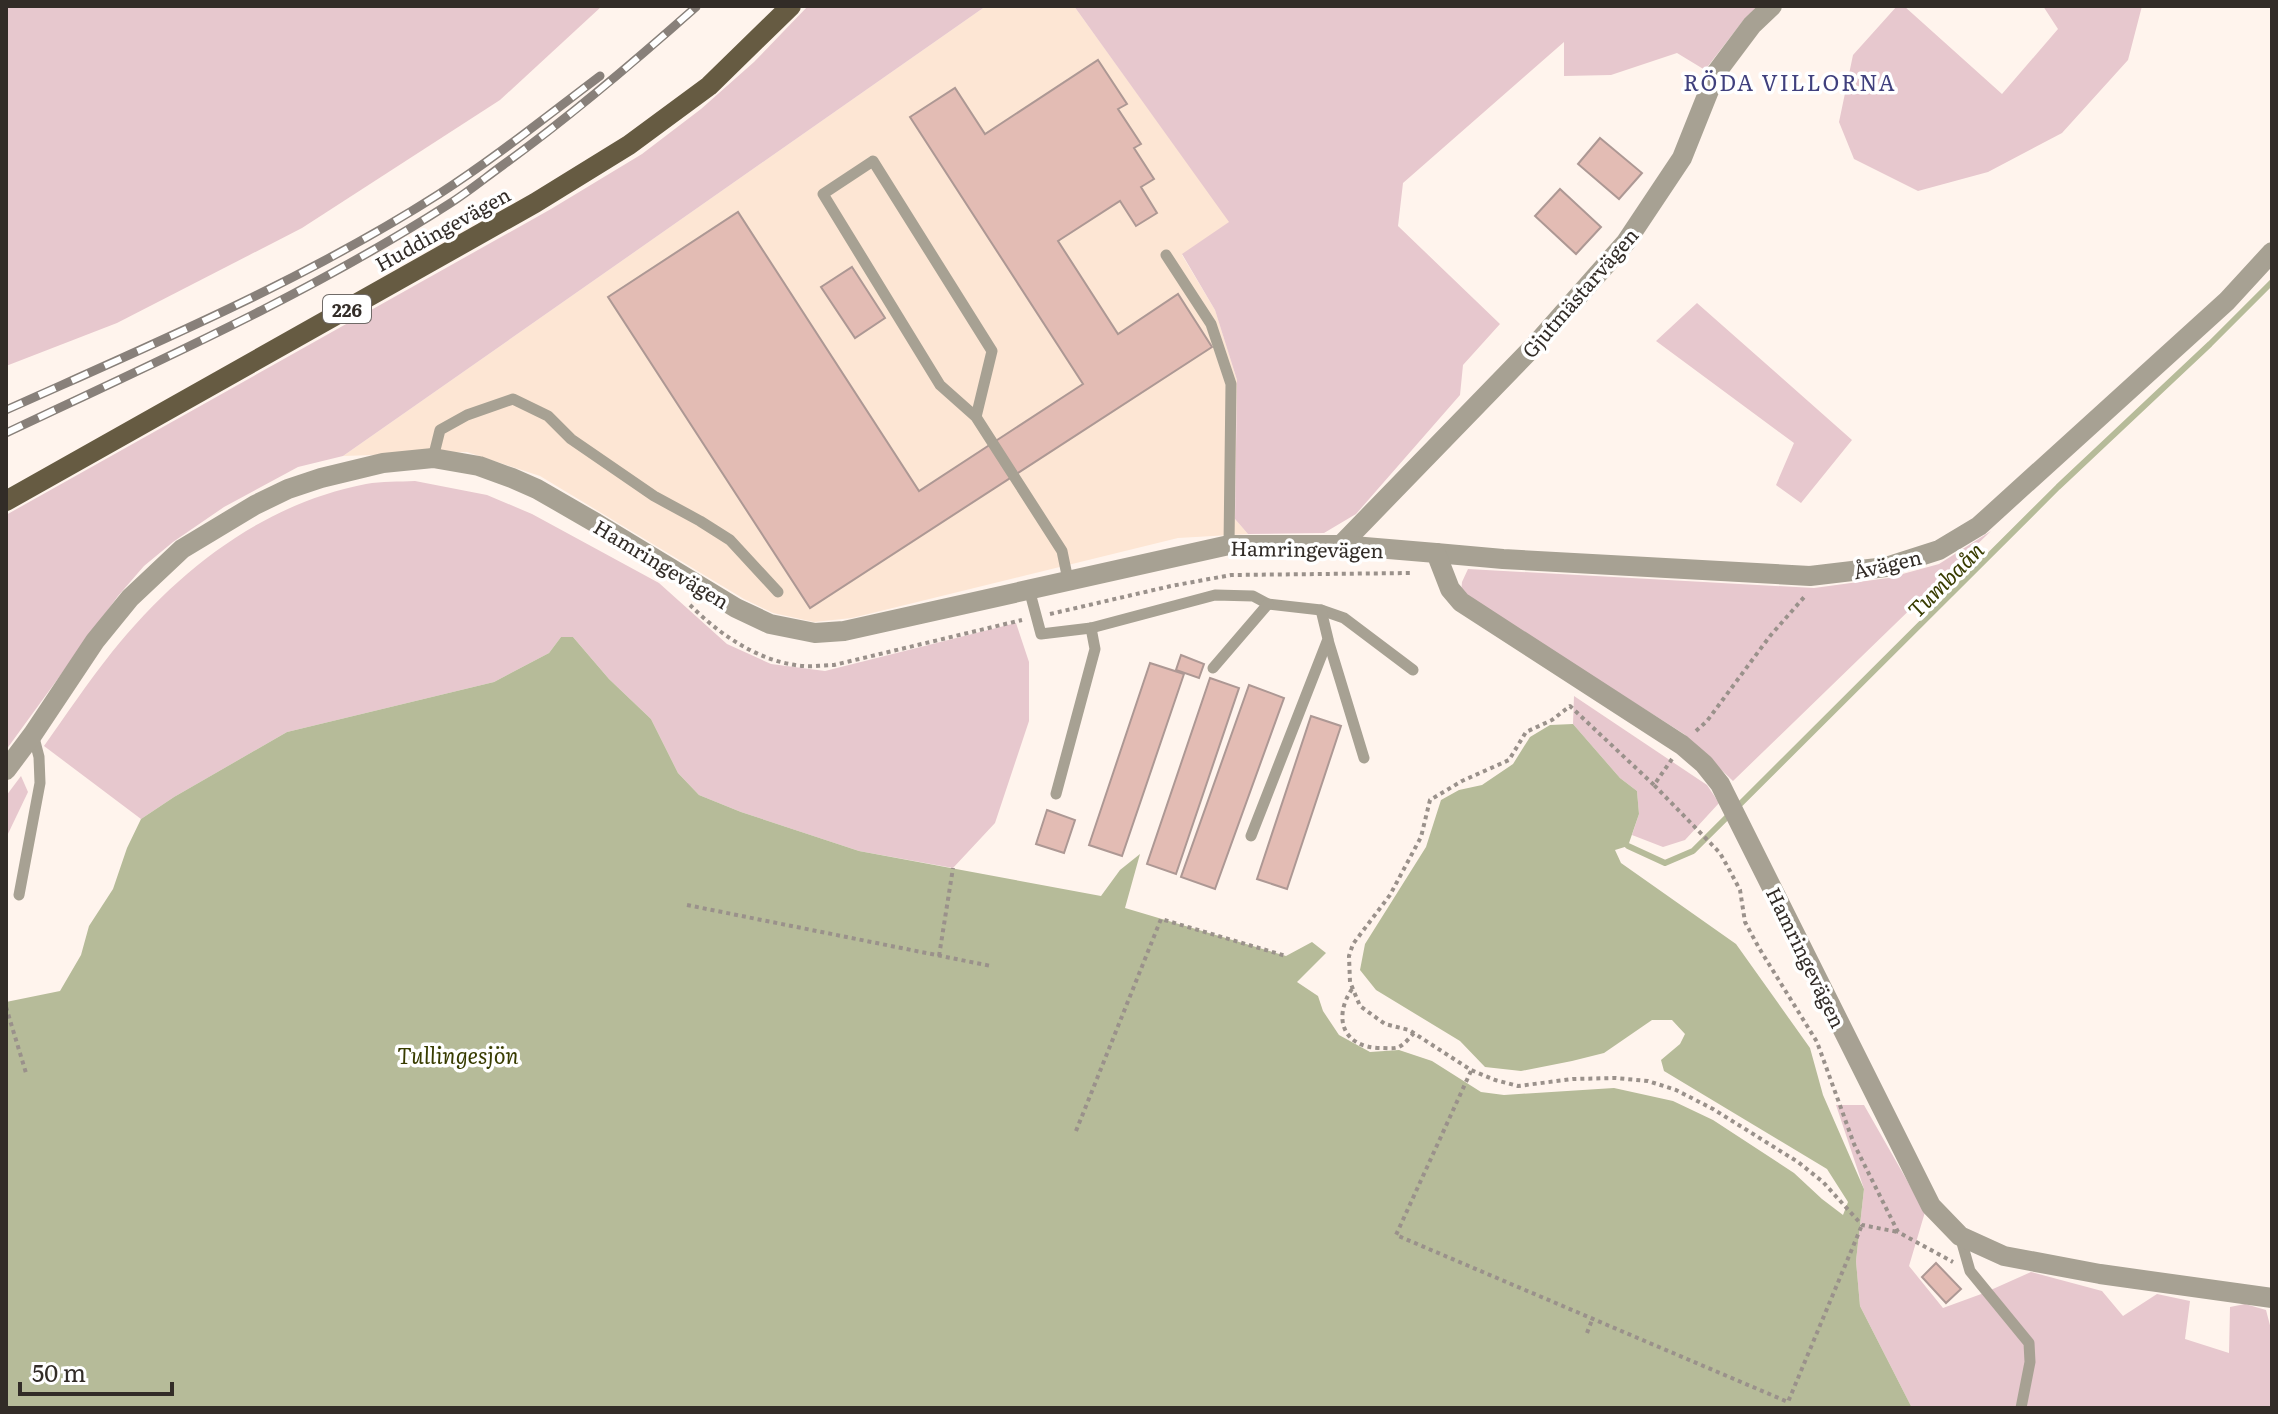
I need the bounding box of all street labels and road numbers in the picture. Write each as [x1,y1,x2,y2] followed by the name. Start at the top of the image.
[369,178,515,278] street label: Huddingevägen
[1514,220,1644,364] street label: Gjutmästarvägen
[323,295,371,323] road number: 226
[589,511,735,615] street label: Hamringevägen
[1230,532,1384,564] street label: Hamringevägen
[1850,541,1924,585] street label: Åvägen
[1760,882,1854,1032] street label: Hamringevägen

